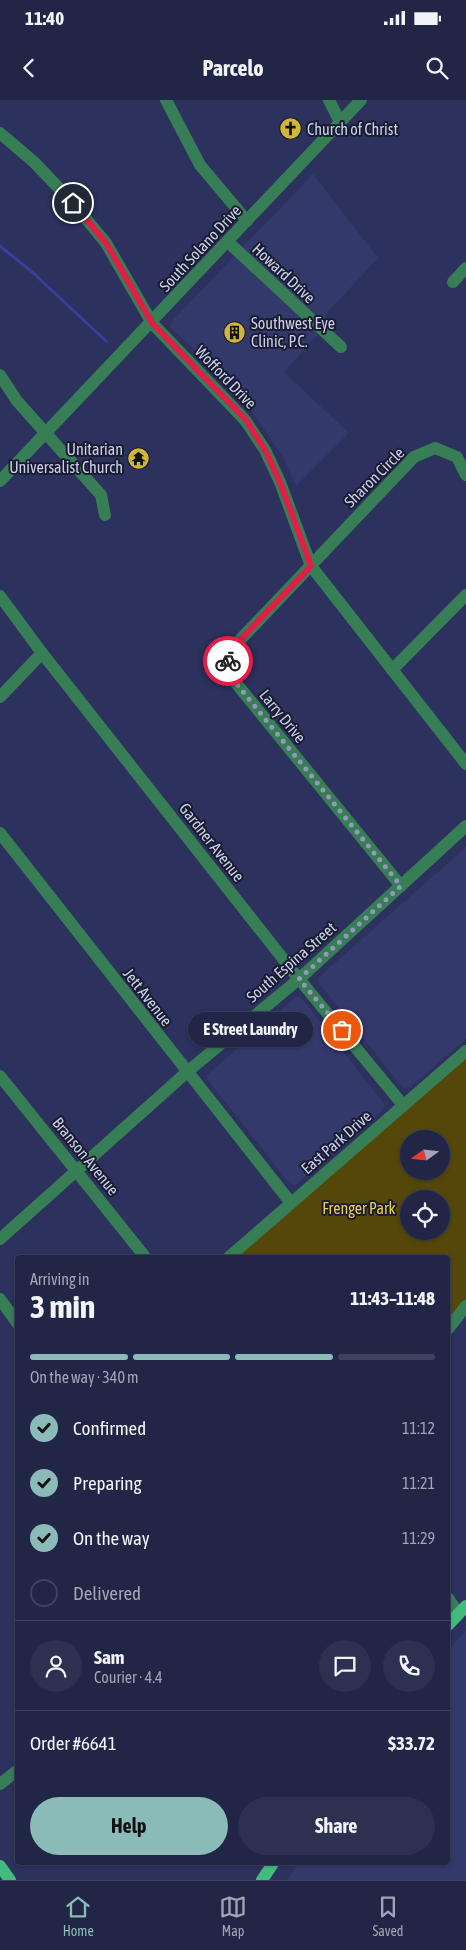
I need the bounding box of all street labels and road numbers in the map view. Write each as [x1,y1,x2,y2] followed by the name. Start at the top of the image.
[156,201,244,295] street label: South Solano Drive
[249,239,319,307] street label: Howard Drive
[192,342,260,412] street label: Wofford Drive
[340,443,408,511] street label: Sharon Circle
[255,686,310,747] street label: Larry Drive
[176,799,248,885] street label: Gardner Avenue
[243,918,340,1007] street label: South Espina Street
[120,965,176,1029] street label: Jett Avenue
[297,1107,375,1177] street label: East Park Drive
[49,1114,123,1198] street label: Branson Avenue

